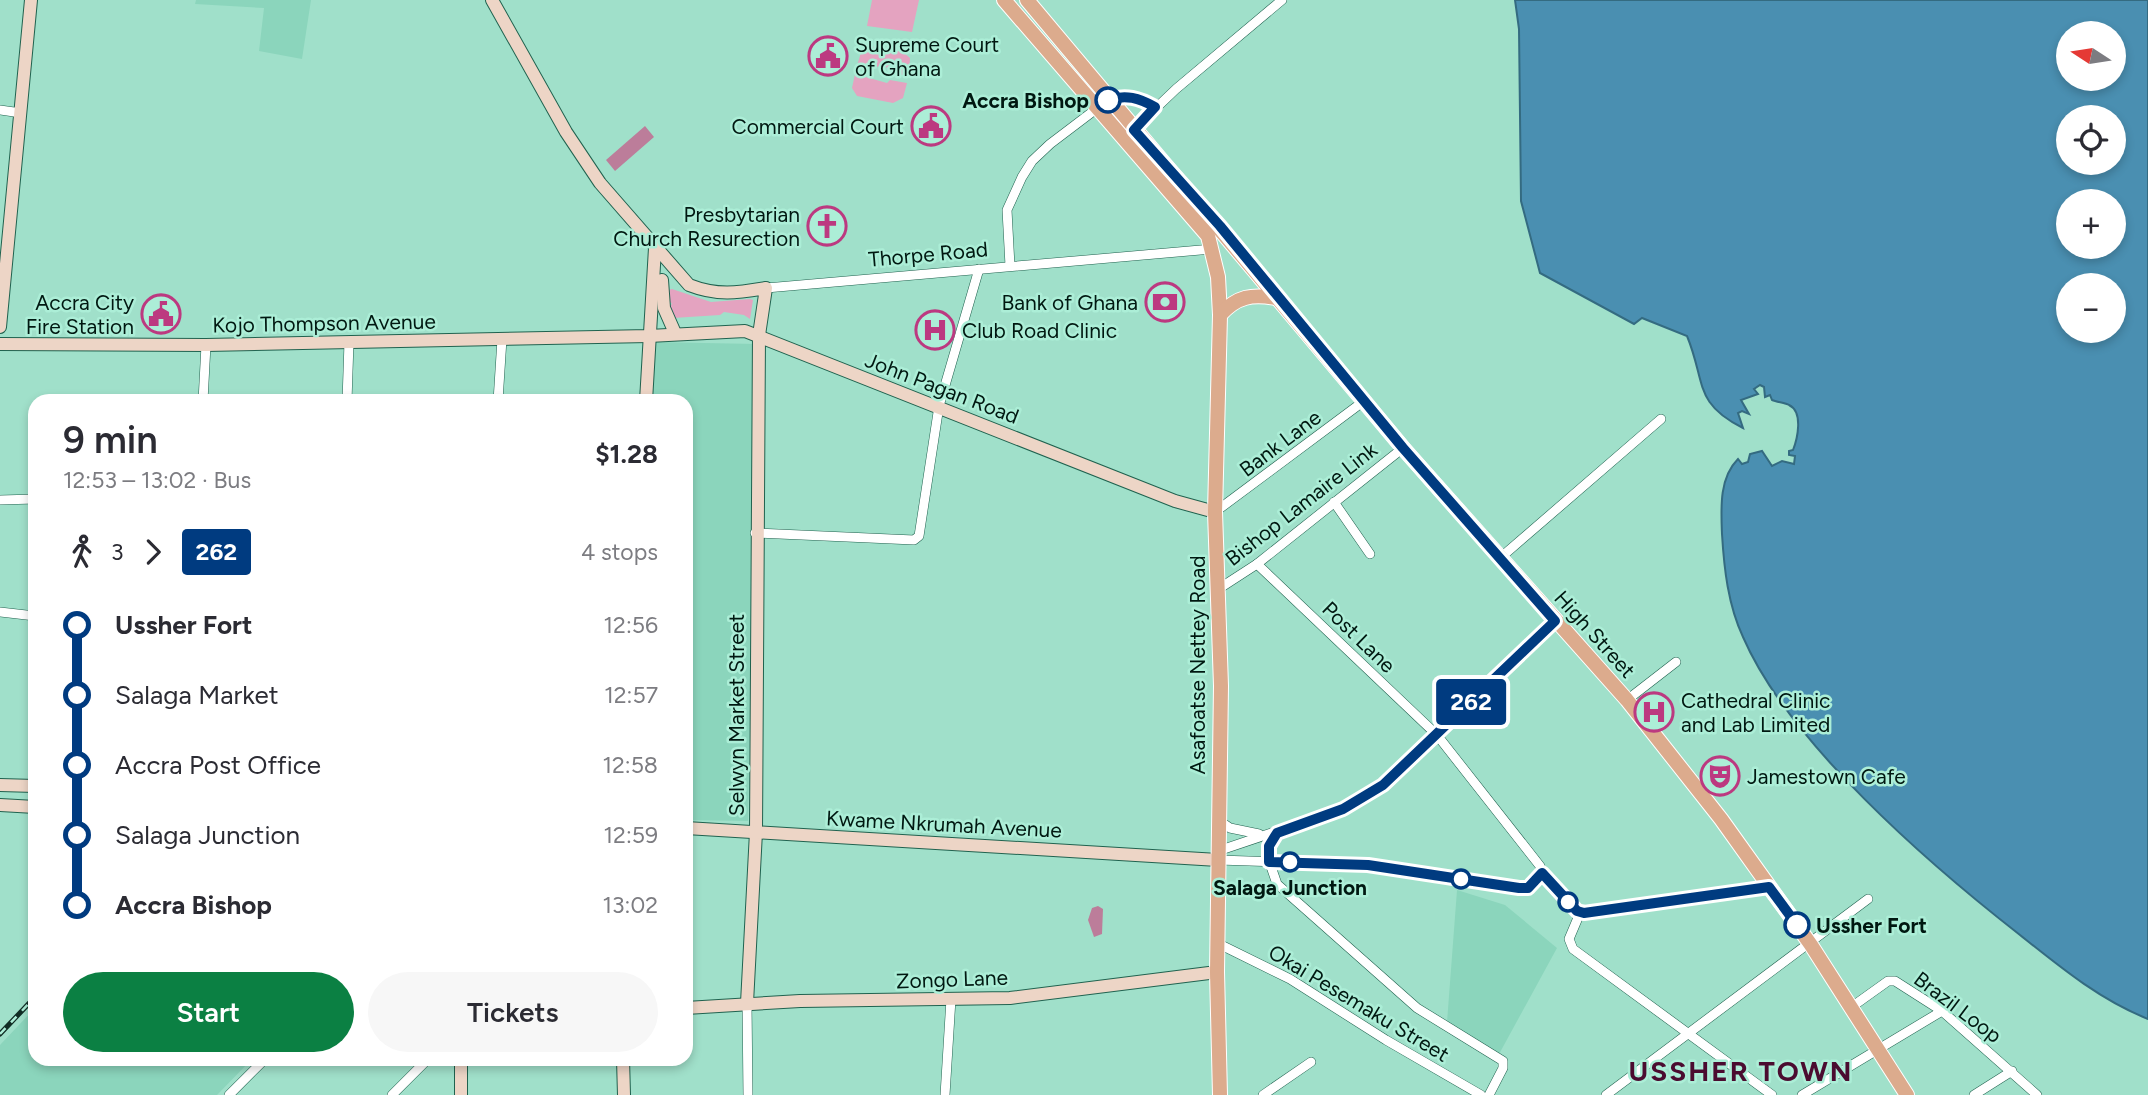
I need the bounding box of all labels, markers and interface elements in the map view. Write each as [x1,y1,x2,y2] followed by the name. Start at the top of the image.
[2056,21,2126,91] north arrow
[2056,21,2126,343] map controls
[855,32,999,81] place label: Supreme Court of Ghana
[807,35,849,77] public building icon: Supreme Court of Ghana
[1095,87,1121,113] marker: Accra Bishop
[962,88,1089,113] place label: Accra Bishop
[910,105,952,147] public building icon: Commercial Court
[2056,105,2126,175] button: locate
[732,114,904,139] place label: Commercial Court
[2056,189,2126,259] button: +
[613,202,800,251] place label: Presbytarian Church Resurection
[806,205,848,247] church icon: Presbytarian Church Resurection
[867,236,989,272] street label: Thorpe Road
[2056,273,2126,343] button: −
[1144,281,1186,323] bank icon: Bank of Ghana
[26,290,134,339] place label: Accra City Fire Station
[1001,290,1138,315] place label: Bank of Ghana
[140,293,182,335] public building icon: Accra City Fire Station
[212,309,436,337] street label: Kojo Thompson Avenue
[914,309,956,351] hospital icon: Club Road Clinic
[962,318,1117,343] place label: Club Road Clinic
[862,347,1022,429] street label: John Pagan Road
[1234,404,1326,482] street label: Bank Lane
[63,417,158,463] text: 9 min
[1220,437,1382,571] street label: Bishop Lamaire Link
[595,438,658,470] text: $1.28
[63,466,251,494] text: 12:53 – 13:02 · Bus
[63,533,101,571] icon: walk
[134,533,172,571] icon: forward
[196,537,237,566] text: 262
[111,538,124,566] text: 3
[581,538,658,566] text: 4 stops
[1185,556,1210,774] street label: Asafoatse Nettey Road
[1549,585,1641,683] street label: High Street
[1317,596,1401,678] street label: Post Lane
[115,609,252,641] text: Ussher Fort
[604,611,658,639] text: 12:56
[724,614,749,816] street label: Selwyn Market Street
[115,679,279,711] text: Salaga Market
[1431,679,1511,725] line badge: 262
[604,681,658,709] text: 12:57
[1450,687,1492,716] text: 262
[1681,688,1830,737] place label: Cathedral Clinic and Lab Limited
[1633,691,1675,733] hospital icon: Cathedral Clinic and Lab Limited
[115,749,321,781] text: Accra Post Office
[602,751,658,779] text: 12:58
[1699,755,1741,797] theatre icon: Jamestown Cafe
[1747,764,1906,789] place label: Jamestown Cafe
[826,805,1062,843] street label: Kwame Nkrumah Avenue
[115,819,300,851] text: Salaga Junction
[604,821,658,849] text: 12:59
[1280,852,1300,872] marker: Salaga Junction
[1451,869,1471,889] unlabelled marker
[1213,875,1367,900] place label: Salaga Junction
[115,889,272,921] text: Accra Bishop
[603,891,658,919] text: 13:02
[1558,892,1578,912] unlabelled marker
[1784,912,1810,938] marker: Ussher Fort
[1816,913,1927,938] place label: Ussher Fort
[1264,939,1454,1067] street label: Okai Pesemaku Street
[896,965,1008,993] street label: Zongo Lane
[1909,966,2007,1048] street label: Brazil Loop
[63,972,354,1052] button: Start
[368,972,658,1052] button: Tickets
[1629,1054,1853,1088] district label: USSHER TOWN

